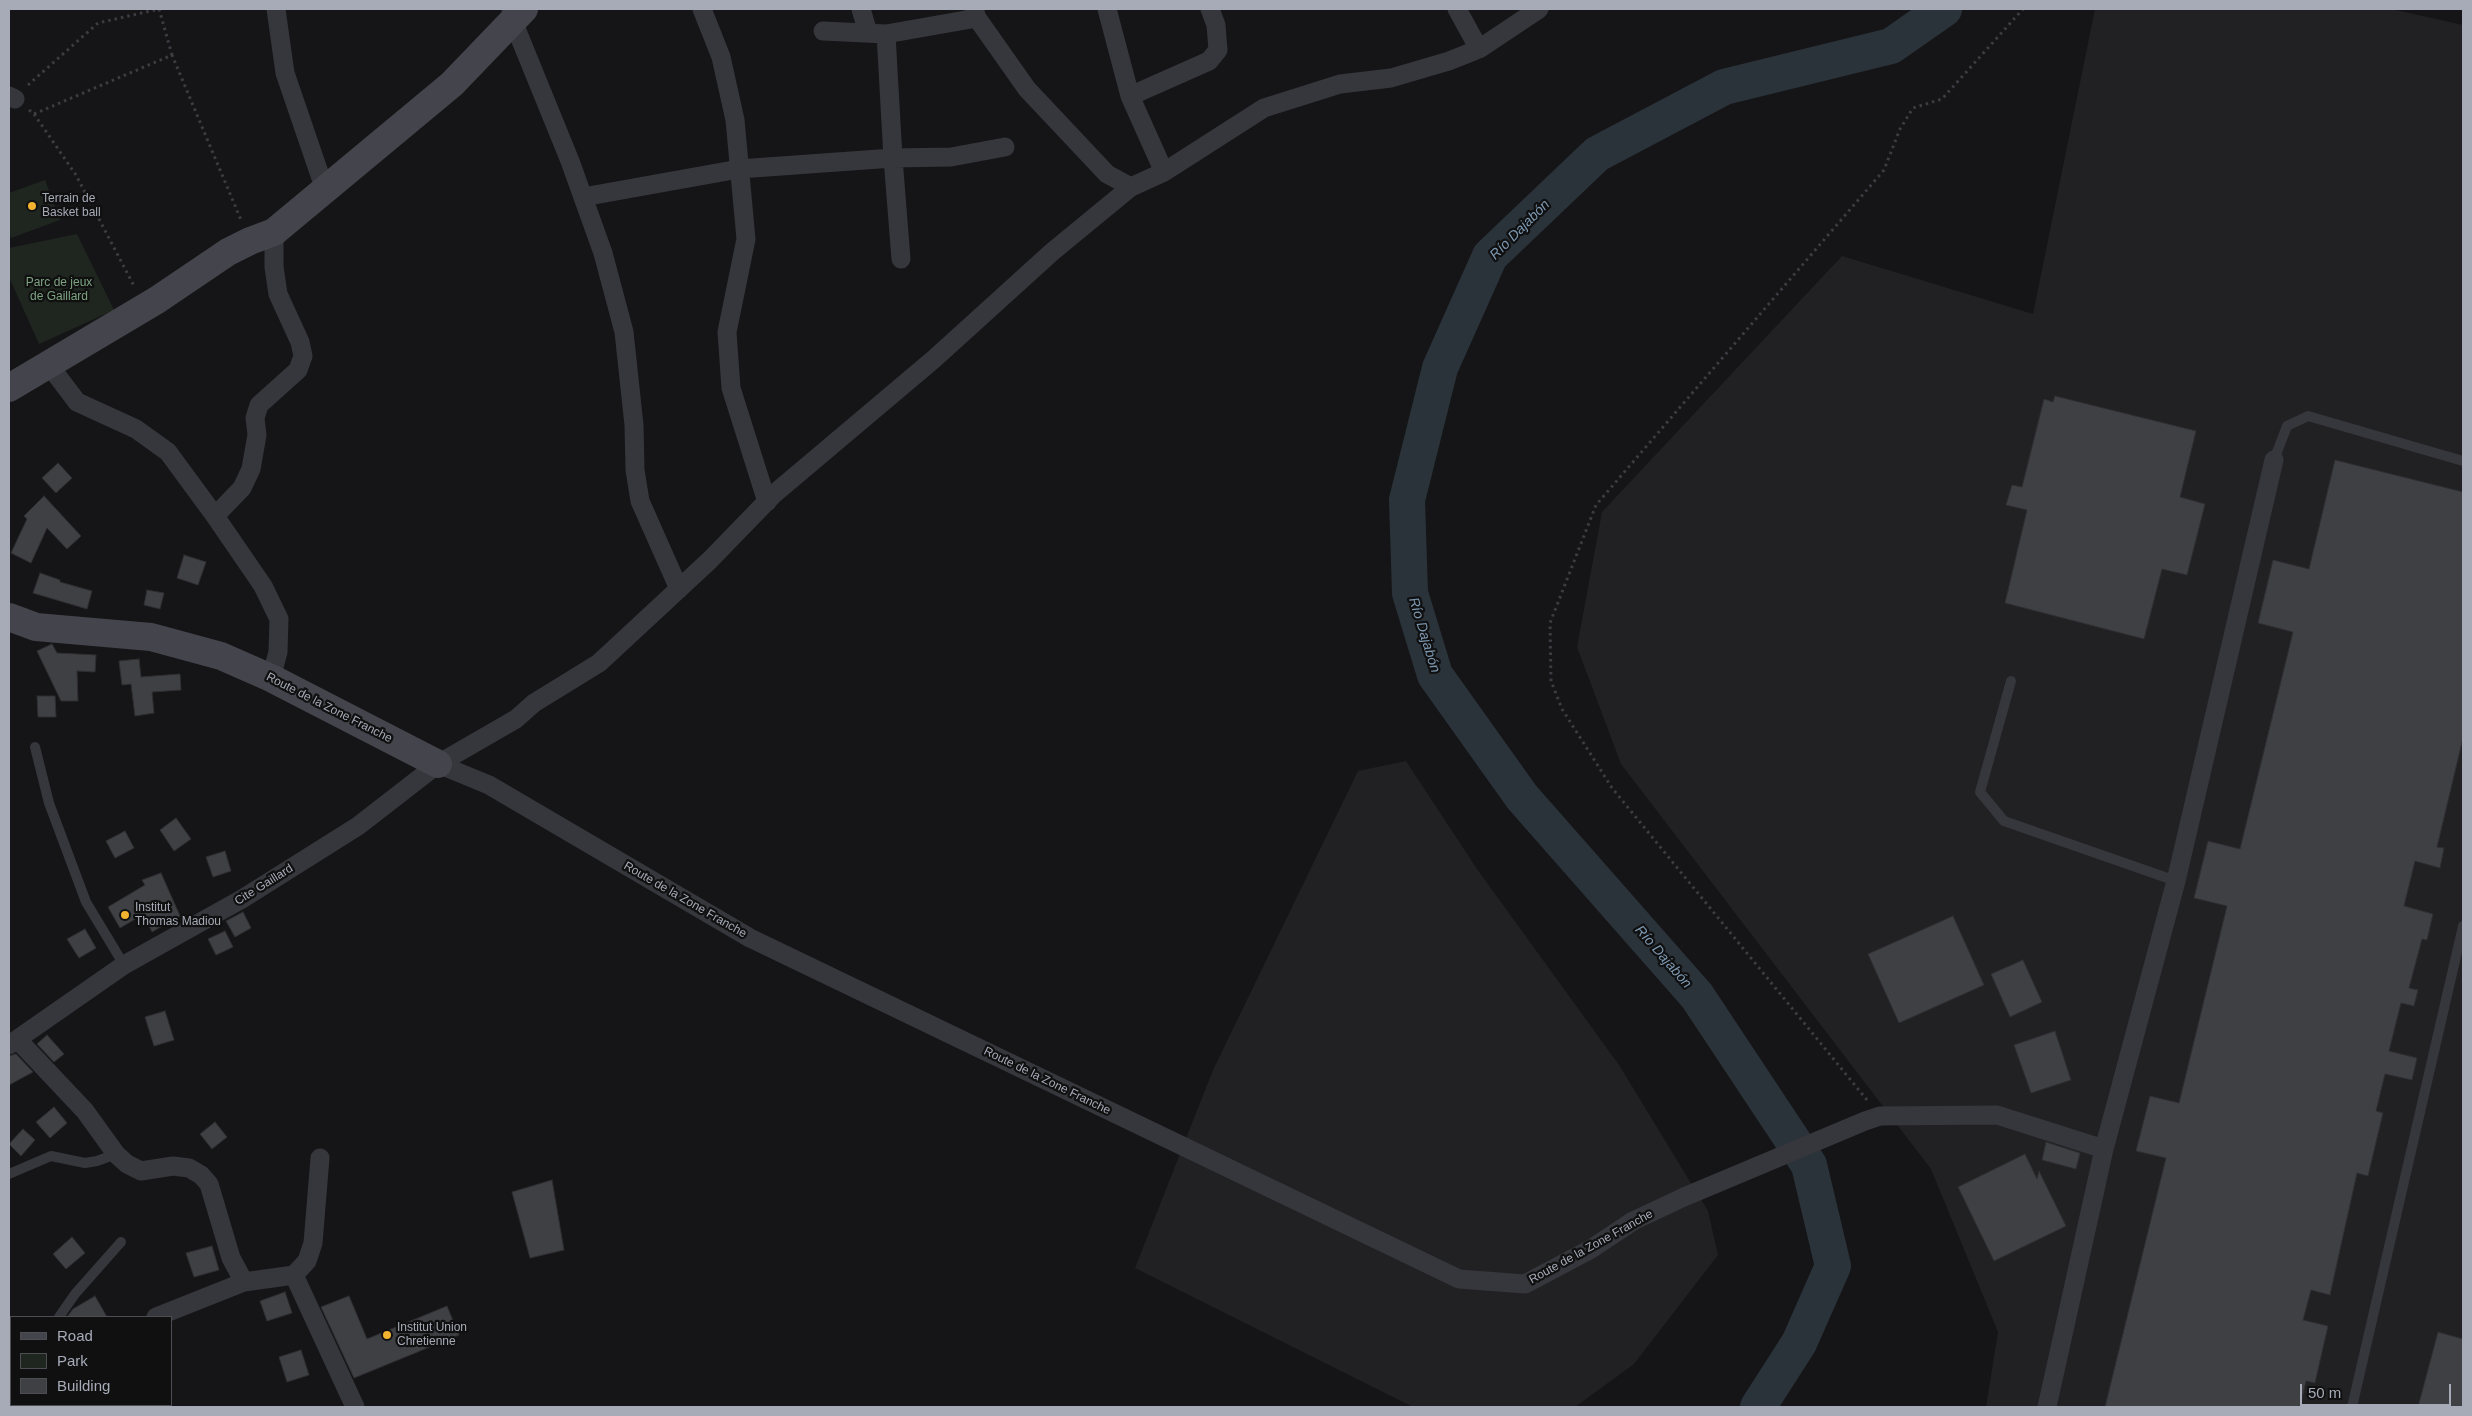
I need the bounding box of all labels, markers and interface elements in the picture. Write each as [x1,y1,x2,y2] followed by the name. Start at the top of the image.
[42,192,101,220] place label: Terrain de Basket ball
[1487,197,1553,263] water label: Río Dajabón
[26,200,38,212] marker: Terrain de Basket ball
[26,276,92,304] park label: Parc de jeux de Gaillard
[1405,595,1443,675] water label: Río Dajabón
[264,670,394,746] street label: Route de la Zone Franche
[621,859,749,941] street label: Route de la Zone Franche
[232,861,296,909] street label: Cite Gaillard
[135,901,221,929] place label: Institut Thomas Madiou
[119,909,131,921] marker: Institut Thomas Madiou
[1631,922,1695,992] water label: Río Dajabón
[981,1044,1113,1118] street label: Route de la Zone Franche
[1527,1207,1655,1287] street label: Route de la Zone Franche
[10,1316,172,1406] legend
[397,1321,467,1349] place label: Institut Union Chretienne
[57,1327,93,1344] text: Road
[381,1329,393,1341] marker: Institut Union Chretienne
[57,1352,88,1369] text: Park
[2302,1374,2453,1406] scale bar
[57,1377,110,1394] text: Building
[2308,1384,2341,1401] text: 50 m

